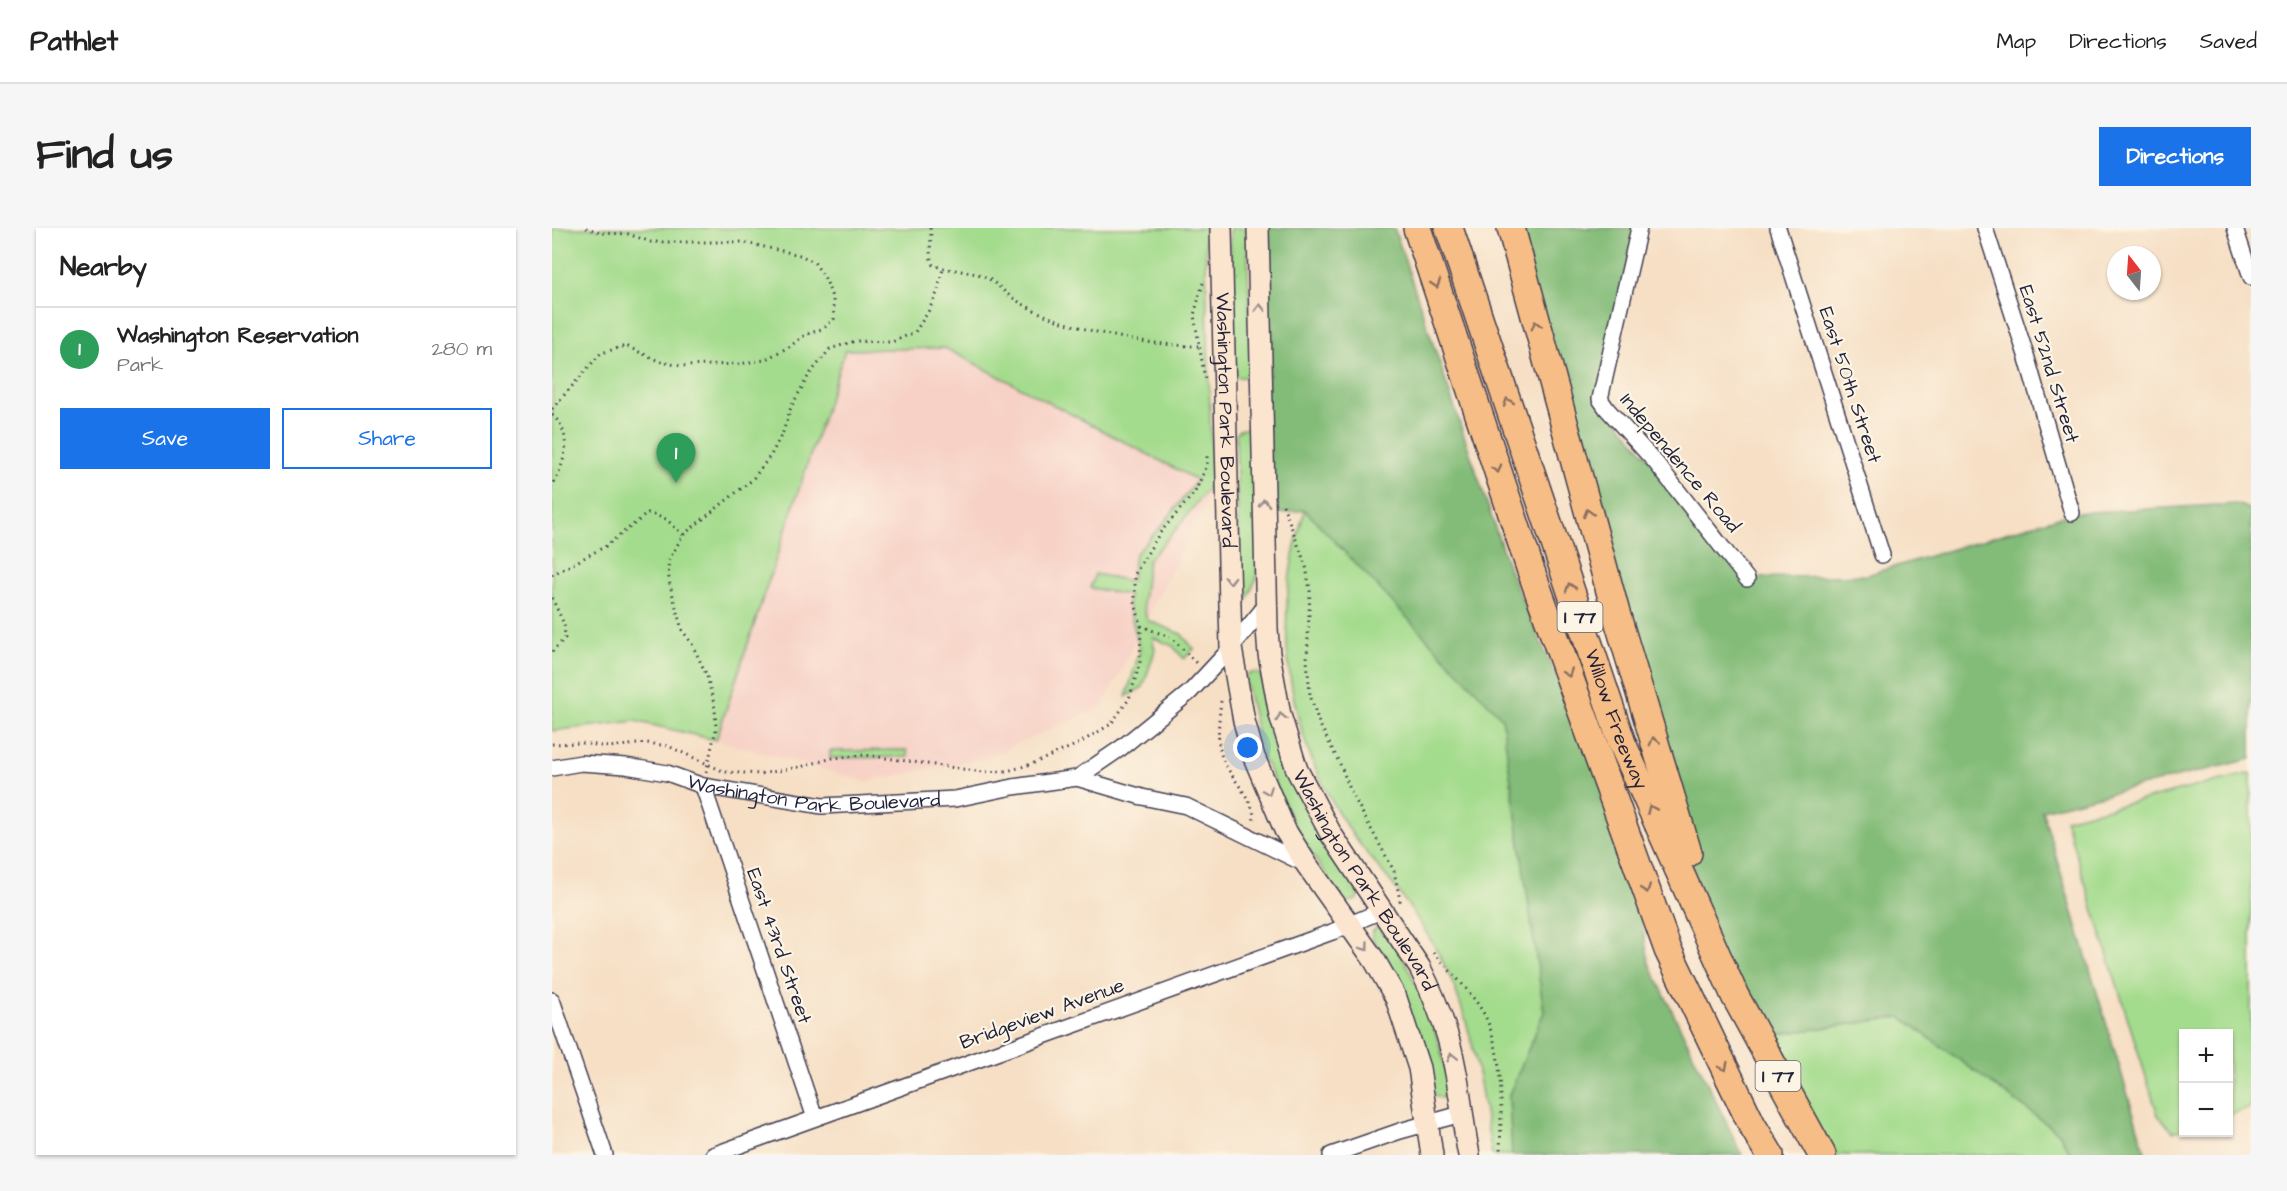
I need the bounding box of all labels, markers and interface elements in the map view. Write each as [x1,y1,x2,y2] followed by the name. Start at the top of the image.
[30,22,118,61] text: Pathlet
[1996,27,2036,56] text: Map
[2069,27,2167,56] text: Directions
[2200,27,2257,56] text: Saved
[36,127,173,185] text: Find us
[2099,127,2251,186] button: Directions
[2107,246,2161,300] north arrow
[60,249,147,285] text: Nearby
[1429,278,1441,289] one-way arrow
[2012,282,2086,446] street label: East 52nd Street
[1209,292,1243,548] street label: Washington Park Boulevard
[1812,303,1888,467] street label: East 50th Street
[1254,304,1266,313] one-way arrow
[117,320,358,351] text: Washington Reservation
[1531,320,1543,331] one-way arrow
[78,335,81,363] text: 1
[431,335,492,363] text: 280 m
[117,351,163,379] text: Park
[1613,387,1747,539] street label: Independence Road
[1502,397,1515,408] one-way arrow
[60,408,270,469] button: Save
[282,408,492,469] button: Share
[656,434,696,483] pin: 1
[1490,463,1502,474] one-way arrow
[1258,499,1271,508] one-way arrow
[1583,508,1595,519] one-way arrow
[1224,576,1236,585] one-way arrow
[1564,582,1577,593] one-way arrow
[1558,602,1602,632] road number: I 77
[1578,646,1655,794] street label: Willow Freeway
[1560,667,1573,678] one-way arrow
[1275,712,1288,722] one-way arrow
[1233,733,1262,762] your location
[1649,736,1661,747] one-way arrow
[1285,765,1443,995] street label: Washington Park Boulevard
[683,767,941,820] street label: Washington Park Boulevard
[1261,785,1273,796] one-way arrow
[1647,804,1659,815] one-way arrow
[739,864,819,1028] street label: East 43rd Street
[1638,883,1651,894] one-way arrow
[1358,940,1369,951] one-way arrow
[956,971,1129,1058] street label: Bridgeview Avenue
[2179,1029,2233,1137] map controls
[2179,1029,2233,1083] button: +
[1447,1052,1460,1062] one-way arrow
[1717,1061,1729,1072] one-way arrow
[1756,1061,1800,1091] road number: I 77
[2179,1083,2233,1137] button: −

